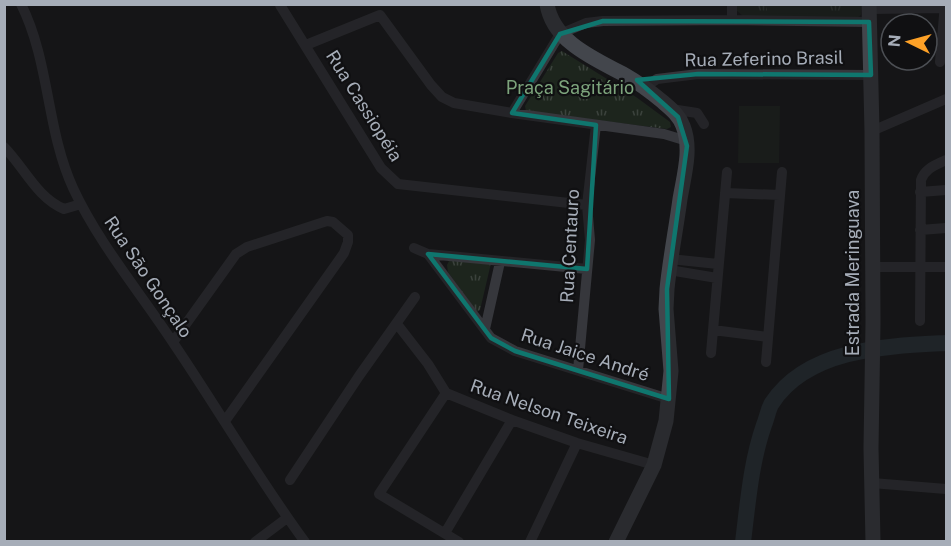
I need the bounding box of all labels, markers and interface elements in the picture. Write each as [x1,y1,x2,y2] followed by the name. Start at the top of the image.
[879,12,939,72] north arrow
[885,34,905,48] text: N
[322,46,407,165] street label: Rua Cassiopéia
[684,47,844,70] street label: Rua Zeferino Brasil
[506,77,634,98] park label: Praça Sagitário
[556,189,583,303] street label: Rua Centauro
[842,190,863,356] street label: Estrada Meringuava
[100,212,197,341] street label: Rua São Gonçalo
[518,324,652,385] street label: Rua Jaice André
[468,375,631,448] street label: Rua Nelson Teixeira

